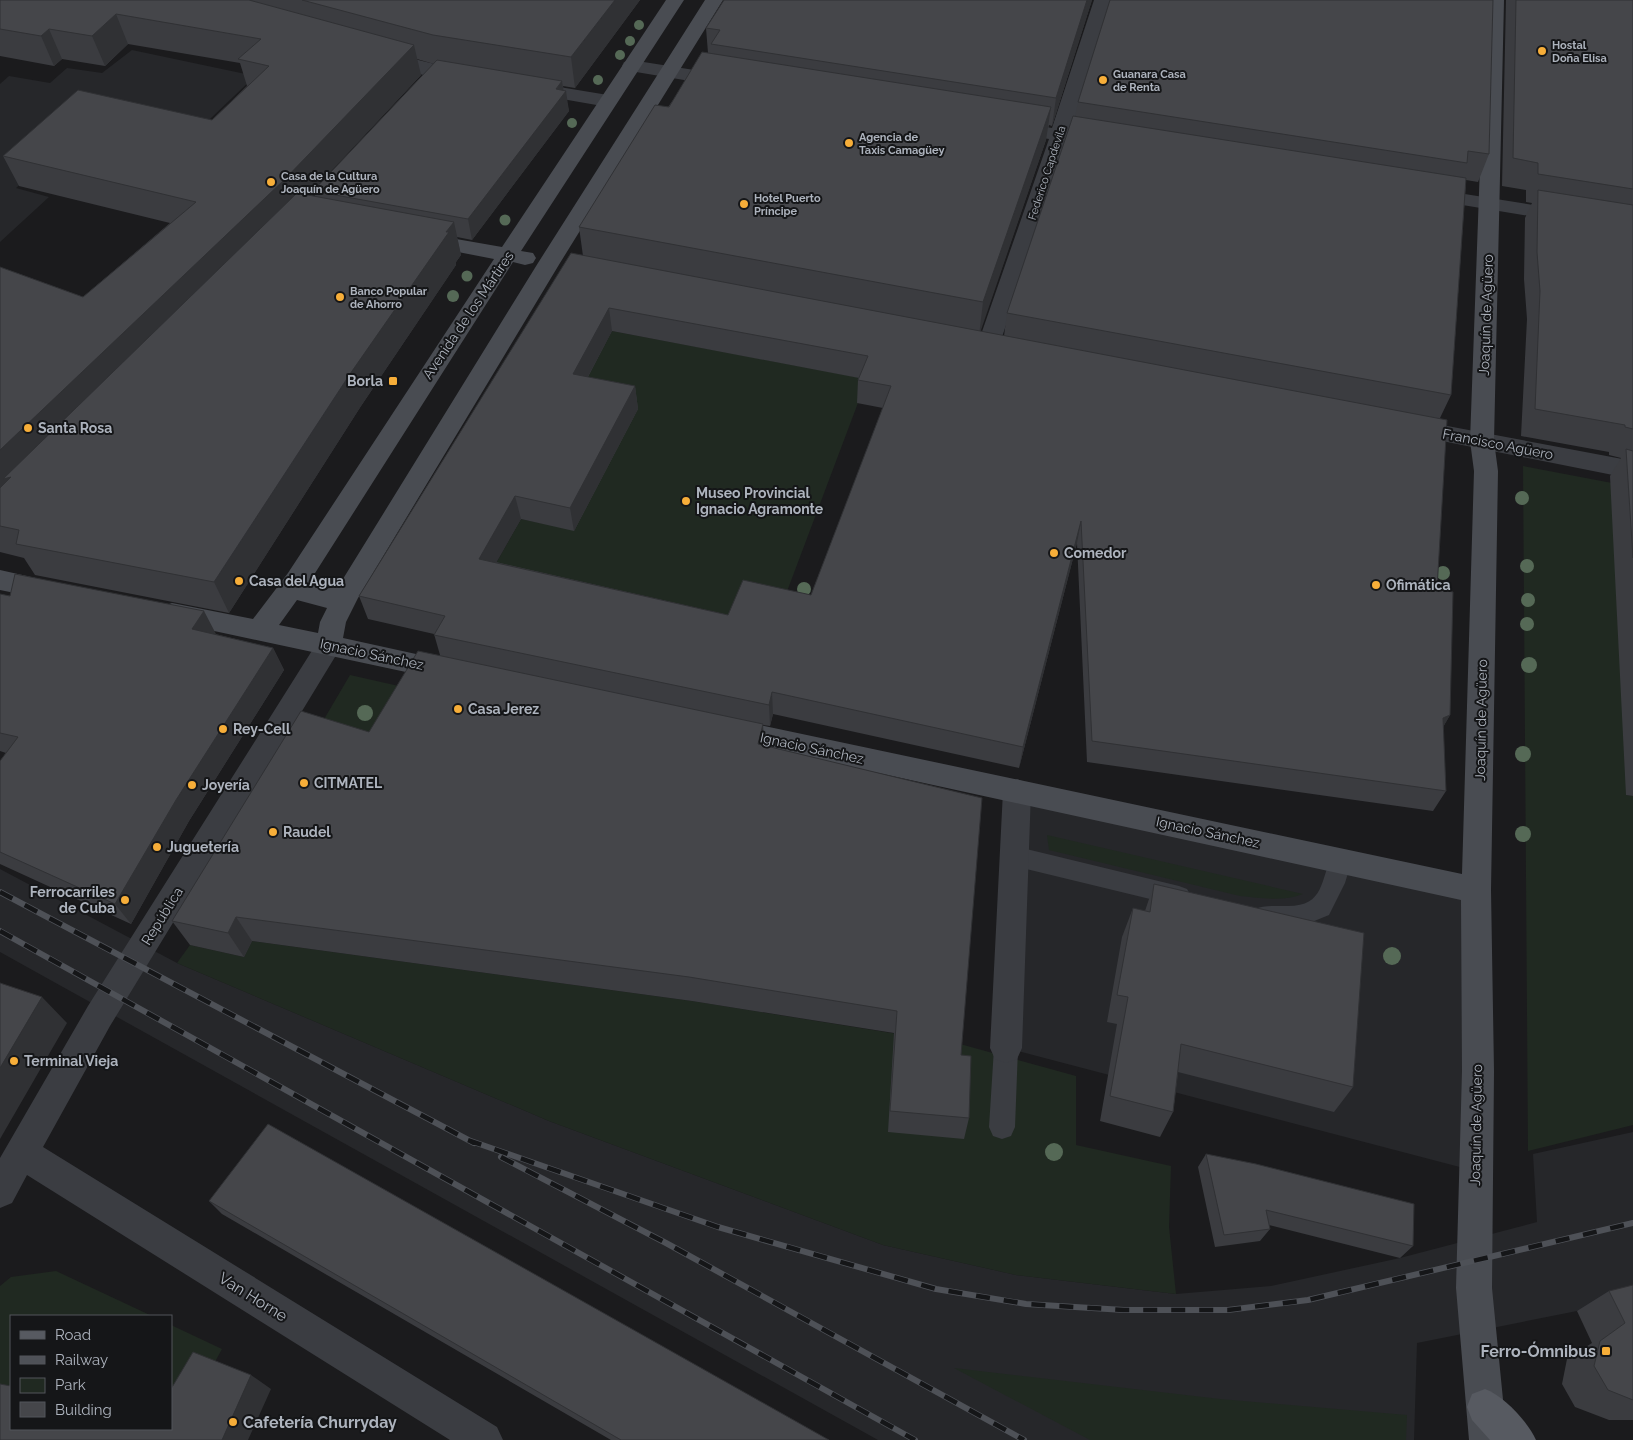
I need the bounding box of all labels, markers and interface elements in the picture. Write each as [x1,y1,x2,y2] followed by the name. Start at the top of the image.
[1552,39,1607,65] place label: Hostal Doña Elisa
[1536,45,1548,57] marker: Hostal Doña Elisa
[1113,68,1186,94] place label: Guanara Casa de Renta
[1097,74,1109,86] marker: Guanara Casa de Renta
[1026,124,1068,222] street label: Federico Capdevila
[859,131,945,157] place label: Agencia de Taxis Camagüey
[843,137,855,149] marker: Agencia de Taxis Camagüey
[281,170,380,196] place label: Casa de la Cultura Joaquín de Agüero
[265,176,277,188] marker: Casa de la Cultura Joaquín de Agüero
[754,192,821,218] place label: Hotel Puerto Príncipe
[738,198,750,210] marker: Hotel Puerto Príncipe
[419,248,517,382] street label: Avenida de los Mártires
[1476,254,1496,376] street label: Joaquín de Agüero
[350,285,428,311] place label: Banco Popular de Ahorro
[334,291,346,303] marker: Banco Popular de Ahorro
[347,373,383,389] place label: Borla
[387,375,399,387] marker: Borla
[38,420,112,436] place label: Santa Rosa
[22,422,34,434] marker: Santa Rosa
[1441,425,1555,463] street label: Francisco Agüero
[696,485,824,517] place label: Museo Provincial Ignacio Agramonte
[680,495,692,507] marker: Museo Provincial Ignacio Agramonte
[1064,545,1127,561] place label: Comedor
[1048,547,1060,559] marker: Comedor
[249,573,344,589] place label: Casa del Agua
[233,575,245,587] marker: Casa del Agua
[1386,577,1450,593] place label: Ofimática
[1370,579,1382,591] marker: Ofimática
[319,635,425,673] street label: Ignacio Sánchez
[1472,659,1490,781] street label: Joaquín de Agüero
[468,701,539,717] place label: Casa Jerez
[452,703,464,715] marker: Casa Jerez
[233,721,291,737] place label: Rey-Cell
[217,723,229,735] marker: Rey-Cell
[759,729,865,767] street label: Ignacio Sánchez
[314,775,383,791] place label: CITMATEL
[202,777,250,793] place label: Joyería
[298,777,310,789] marker: CITMATEL
[186,779,198,791] marker: Joyería
[1155,813,1261,851] street label: Ignacio Sánchez
[283,824,331,840] place label: Raudel
[267,826,279,838] marker: Raudel
[167,839,239,855] place label: Juguetería
[151,841,163,853] marker: Juguetería
[30,884,115,916] place label: Ferrocarriles de Cuba
[138,884,186,948] street label: República
[119,894,131,906] marker: Ferrocarriles de Cuba
[24,1053,118,1069] place label: Terminal Vieja
[8,1055,20,1067] marker: Terminal Vieja
[1467,1064,1485,1186] street label: Joaquín de Agüero
[215,1268,291,1326] street label: Van Horne
[10,1315,172,1430] legend
[55,1326,91,1344] text: Road
[1480,1341,1596,1361] place label: Ferro-Ómnibus
[1600,1345,1612,1357] marker: Ferro-Ómnibus
[55,1351,108,1369] text: Railway
[55,1376,86,1394] text: Park
[55,1401,112,1419] text: Building
[243,1413,397,1432] place label: Cafetería Churryday
[227,1416,239,1428] marker: Cafetería Churryday

